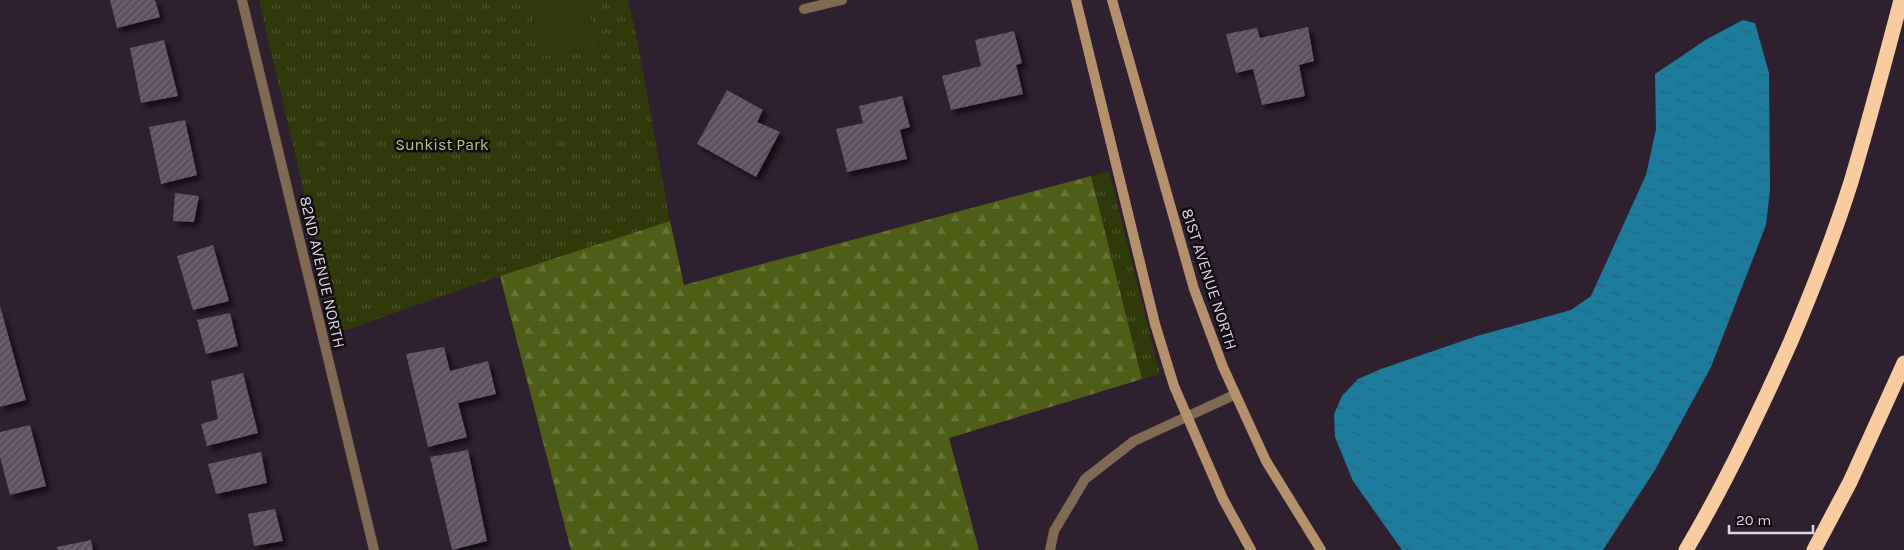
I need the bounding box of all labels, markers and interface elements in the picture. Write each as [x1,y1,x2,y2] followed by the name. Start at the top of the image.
[395,135,489,154] park label: Sunkist Park
[296,194,349,350] street label: 82ND AVENUE NORTH
[1178,206,1241,352] street label: 81ST AVENUE NORTH
[1729,502,1813,534] scale bar
[1736,511,1771,529] text: 20 m

